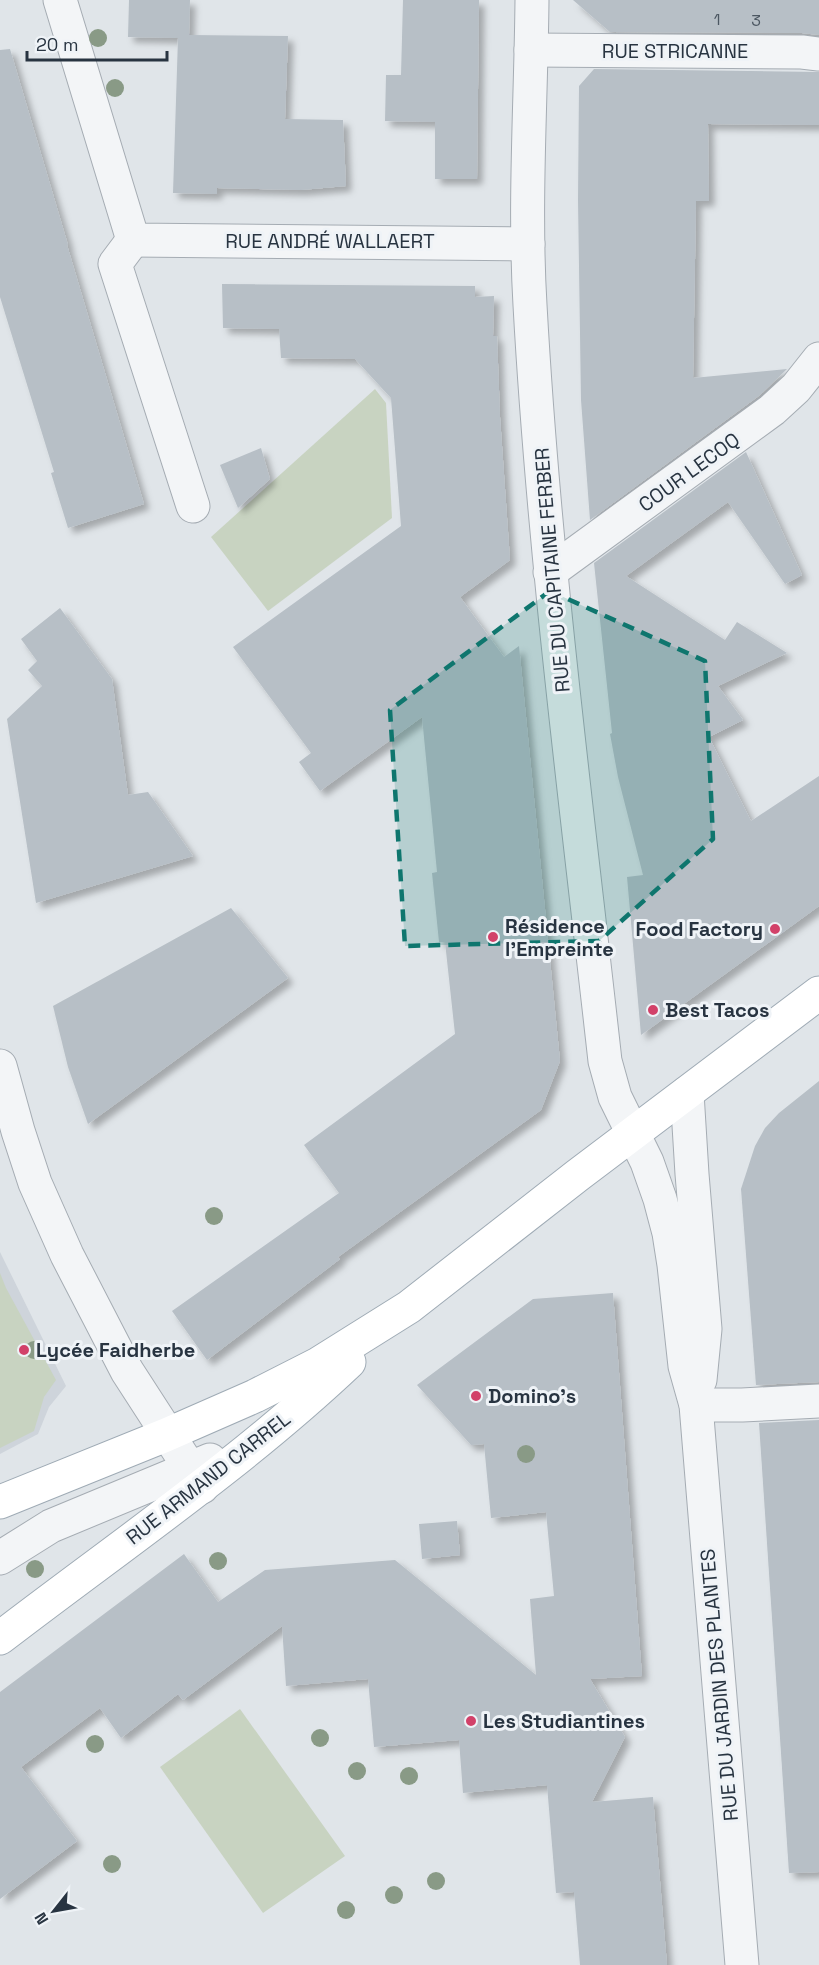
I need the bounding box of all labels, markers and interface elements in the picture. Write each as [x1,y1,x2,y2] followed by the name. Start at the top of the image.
[714,9,720,30] house number: 1
[751,10,761,31] house number: 3
[27,24,166,62] scale bar
[36,33,79,56] text: 20 m
[602,38,748,64] street label: RUE STRICANNE
[225,228,435,254] street label: RUE ANDRÉ WALLAERT
[633,426,745,518] street label: COUR LECOQ
[528,447,576,693] street label: RUE DU CAPITAINE FERBER
[505,913,614,962] place label: Résidence l'Empreinte
[636,916,763,942] place label: Food Factory
[768,922,782,936] marker: Food Factory
[486,930,500,944] marker: Résidence l'Empreinte
[665,997,770,1023] place label: Best Tacos
[646,1003,660,1017] marker: Best Tacos
[36,1337,195,1363] place label: Lycée Faidherbe
[17,1343,31,1357] marker: Lycée Faidherbe
[488,1383,576,1409] place label: Domino's
[469,1389,483,1403] marker: Domino's
[121,1406,295,1550] street label: RUE ARMAND CARREL
[694,1548,744,1822] street label: RUE DU JARDIN DES PLANTES
[483,1708,645,1734] place label: Les Studiantines
[464,1714,478,1728] marker: Les Studiantines
[24,1881,84,1941] north arrow
[30,1908,53,1928] text: N

